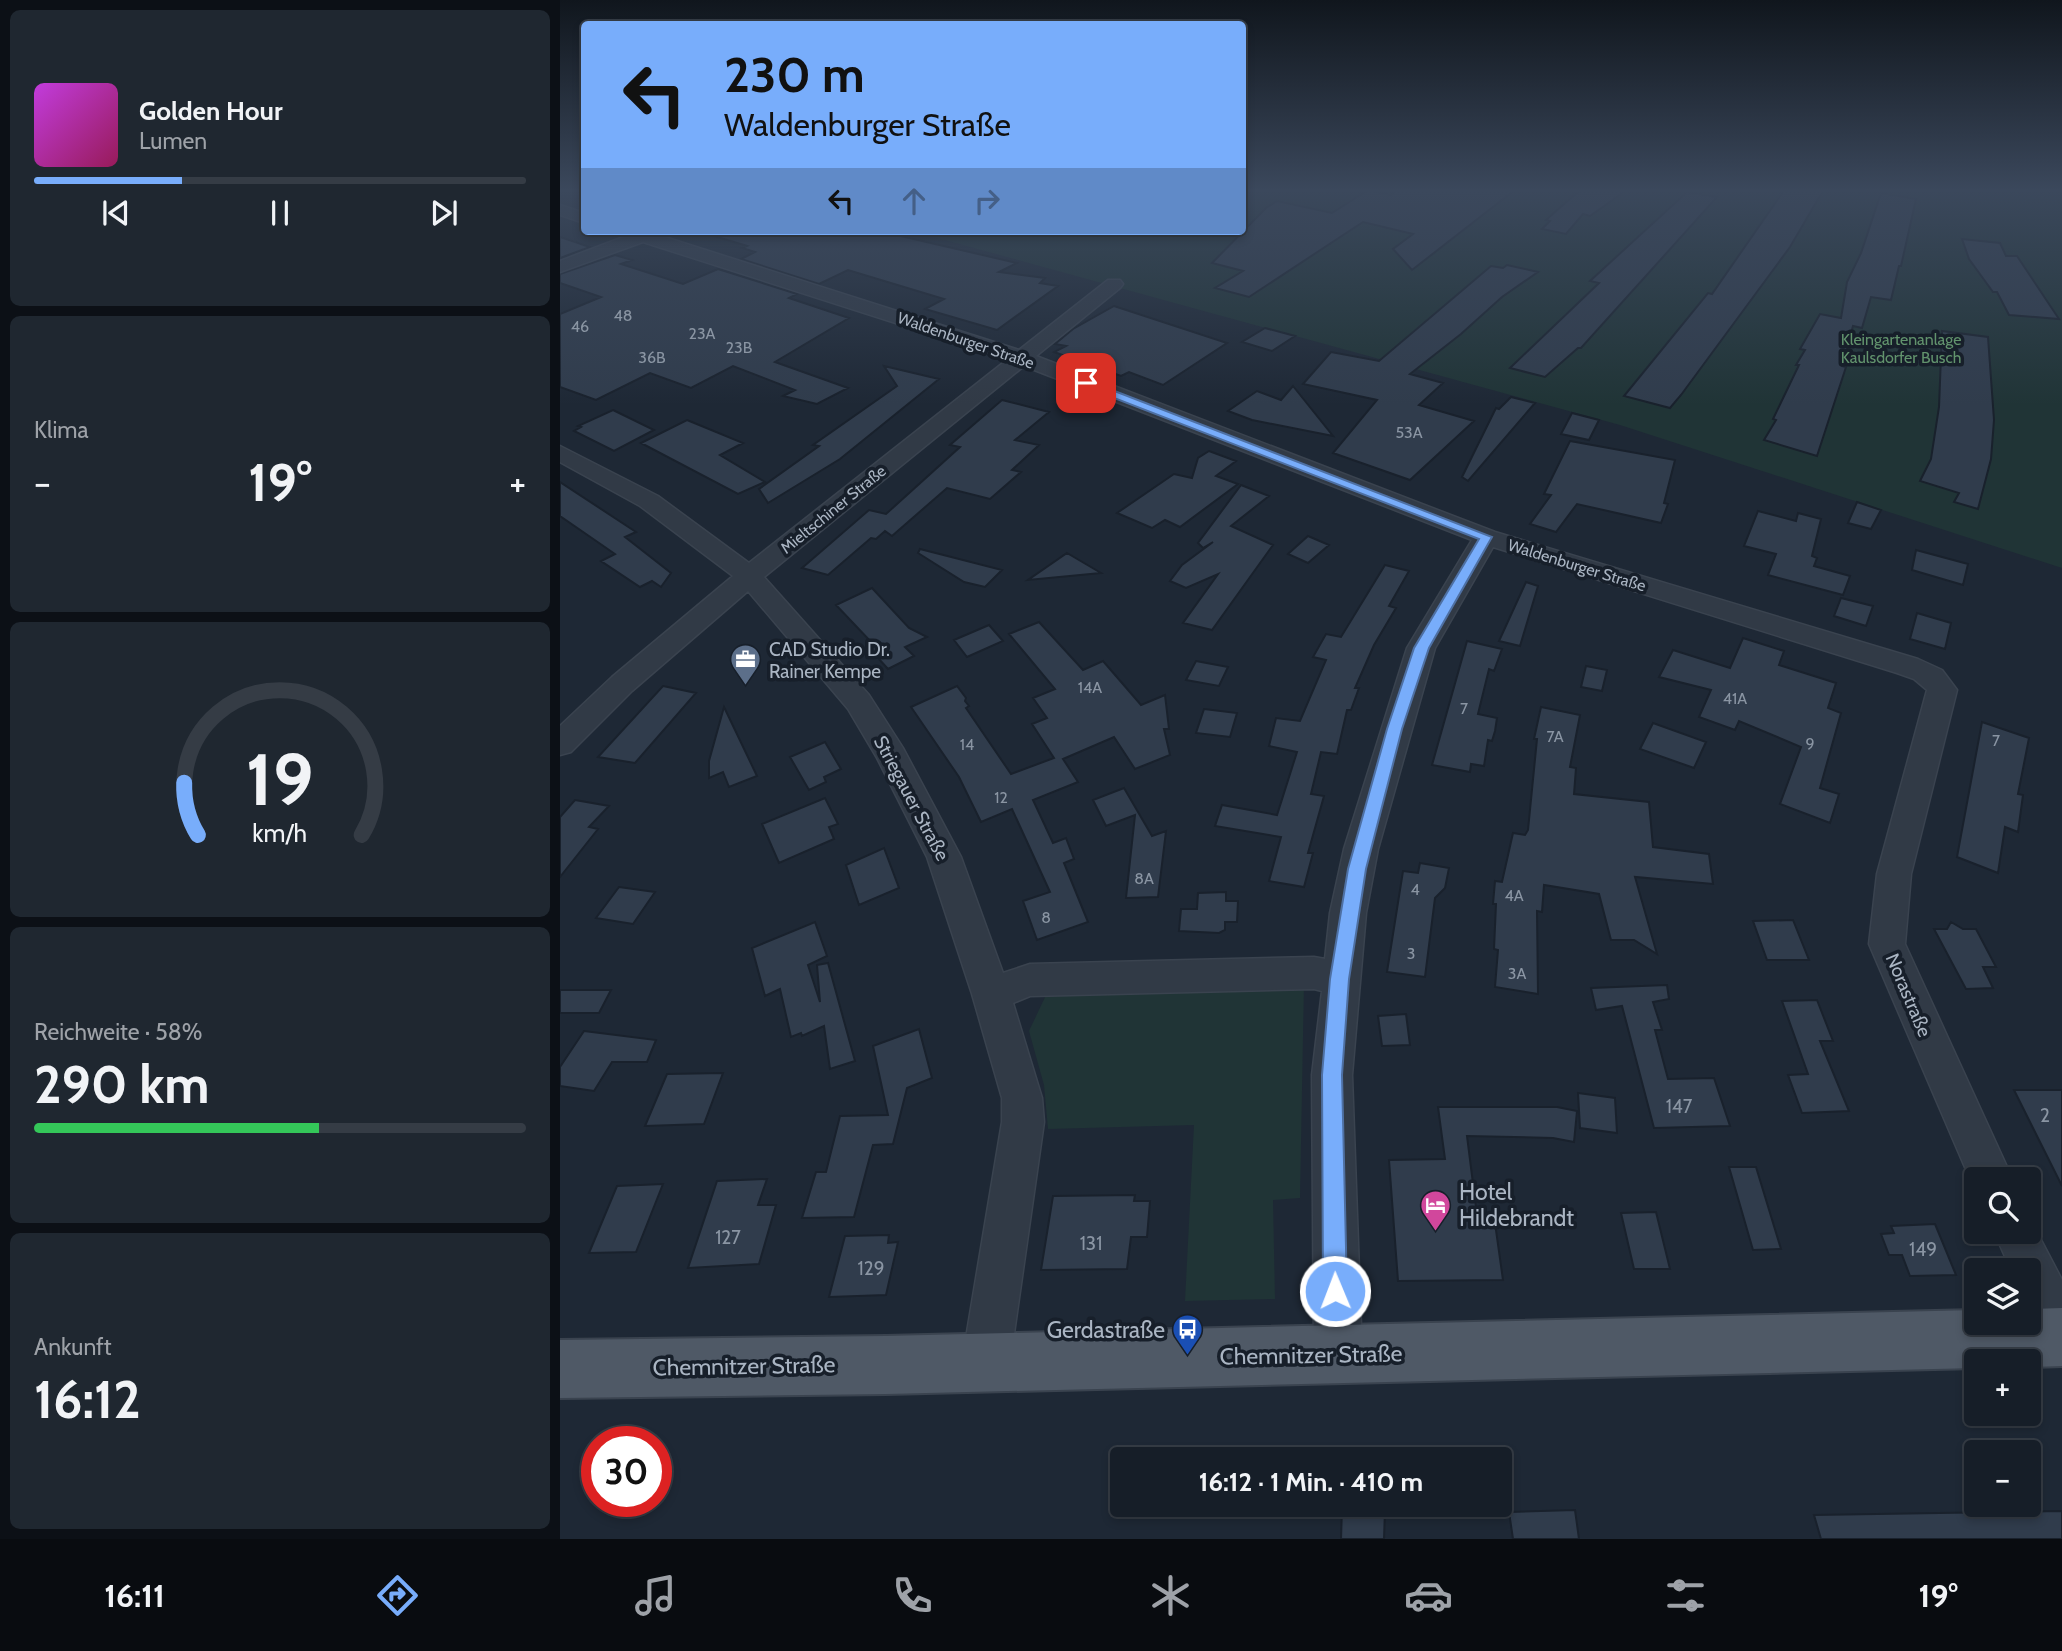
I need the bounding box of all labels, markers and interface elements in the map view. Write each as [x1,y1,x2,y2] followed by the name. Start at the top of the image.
[724,45,865,104] text: 230 m
[609,49,700,140] icon: left
[139,95,282,127] text: Golden Hour
[724,105,1011,144] text: Waldenburger Straße
[139,127,207,155] text: Lumen
[822,182,860,220] icon: left
[895,182,933,220] icon: ahead
[968,182,1006,220] icon: right
[97,194,135,232] icon: previous
[261,194,299,232] icon: pause
[425,194,463,232] icon: next
[614,306,632,325] house number: 48
[895,308,1037,373] street label: Waldenburger Straße
[571,317,589,336] house number: 46
[689,324,716,343] house number: 23A
[1841,330,1961,367] park label: Kleingartenanlage Kaulsdorfer Busch
[726,338,753,357] house number: 23B
[638,348,666,367] house number: 36B
[1056,353,1116,413] pin
[1067,364,1105,402] icon: arrive
[34,416,89,444] text: Klima
[1395,423,1423,442] house number: 53A
[248,451,312,514] text: 19°
[34,459,51,506] text: −
[509,459,526,506] text: +
[777,461,890,558] street label: Mieltschiner Straße
[1506,535,1648,596] street label: Waldenburger Straße
[769,638,890,683] place label: CAD Studio Dr. Rainer Kempe
[729,643,763,687] office icon: CAD Studio Dr. Rainer Kempe
[1078,678,1102,697] house number: 14A
[1723,689,1747,708] house number: 41A
[1460,699,1468,718] house number: 7
[1546,727,1564,746] house number: 7A
[1992,731,2000,750] house number: 7
[869,732,954,865] street label: Striegauer Straße
[1805,734,1815,753] house number: 9
[960,735,974,754] house number: 14
[246,736,314,824] text: 19
[994,788,1008,807] house number: 12
[253,818,307,848] text: km/h
[1134,869,1154,888] house number: 8A
[1410,880,1420,899] house number: 4
[1504,886,1524,905] house number: 4A
[1041,908,1051,927] house number: 8
[1407,944,1415,963] house number: 3
[1881,950,1937,1041] street label: Norastraße
[1508,964,1526,983] house number: 3A
[34,1018,202,1046] text: Reichweite · 58%
[34,1053,210,1116] text: 290 km
[1666,1095,1693,1118] house number: 147
[2040,1104,2050,1127] house number: 2
[1964,1167,2041,1517] map controls
[1964,1167,2041,1244] button: search
[1459,1178,1574,1232] place label: Hotel Hildebrandt
[1419,1188,1453,1232] hotel icon: Hotel Hildebrandt
[715,1226,741,1249] house number: 127
[1080,1232,1102,1255] house number: 131
[1909,1238,1937,1261] house number: 149
[1298,1254,1372,1328] position arrow
[858,1257,884,1280] house number: 129
[1964,1258,2041,1335] button: layers
[1171,1313,1205,1357] bus stop icon: Gerdastraße
[1047,1316,1165,1344] place label: Gerdastraße
[34,1333,112,1361] text: Ankunft
[1219,1339,1403,1371] street label: Chemnitzer Straße
[1964,1349,2041,1426] button: +
[652,1350,836,1382] street label: Chemnitzer Straße
[34,1368,141,1431] text: 16:12
[581,1426,672,1517] speed limit sign: 30
[1964,1440,2041,1517] button: −
[1199,1466,1423,1498] text: 16:12 · 1 Min. · 410 m
[373,1571,422,1620] icon: directions
[631,1571,680,1620] icon: music
[888,1571,937,1620] icon: phone
[1146,1571,1195,1620] icon: climate
[1404,1571,1453,1620] icon: car
[1661,1571,1710,1620] icon: filters
[104,1576,165,1615] text: 16:11
[1919,1576,1958,1615] text: 19°

